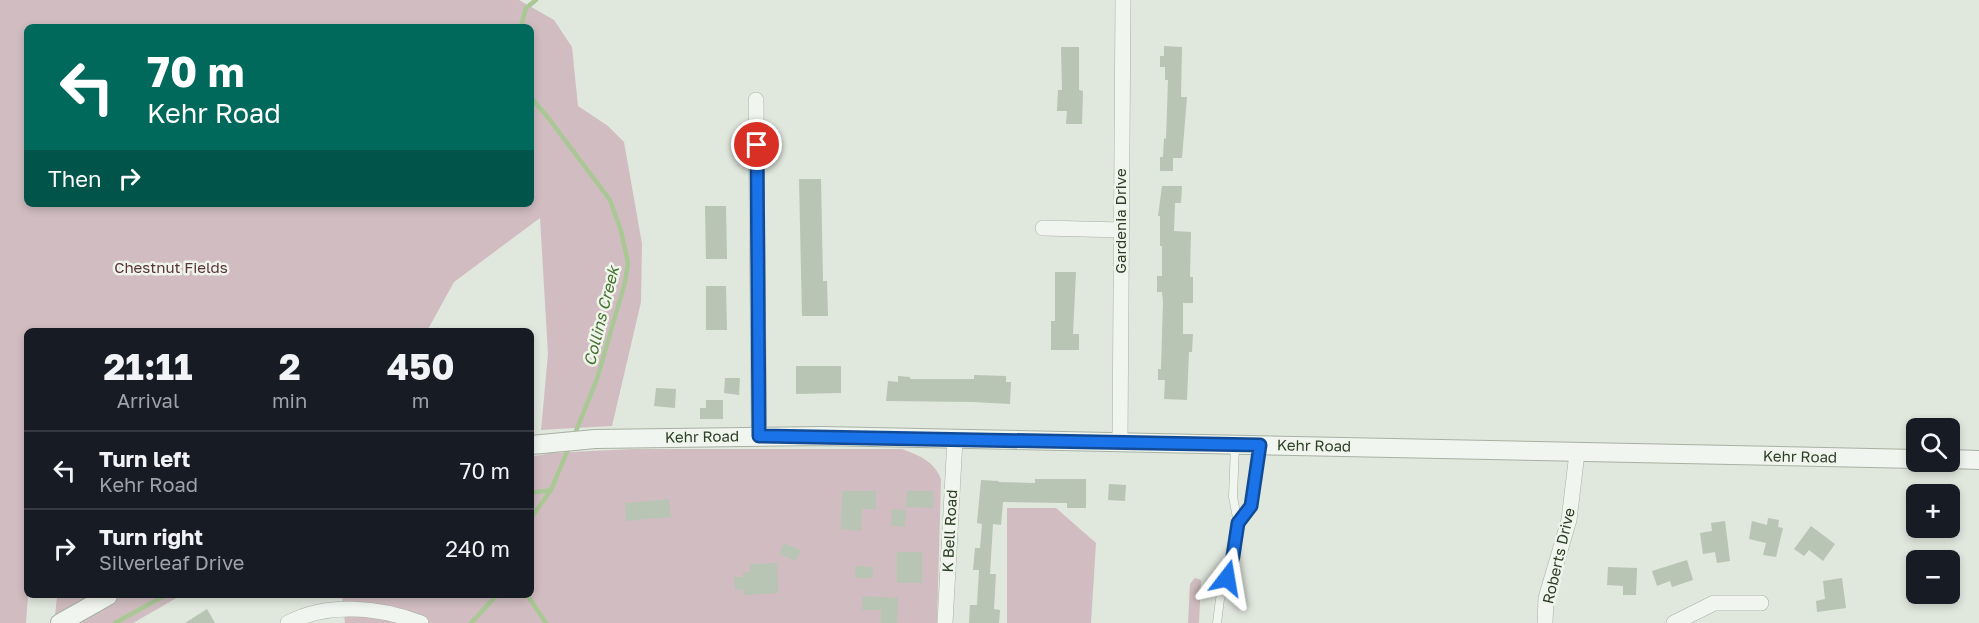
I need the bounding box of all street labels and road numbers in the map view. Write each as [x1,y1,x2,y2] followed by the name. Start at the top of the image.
[1111,168,1129,274] street label: Gardenia Drive
[665,426,739,446] street label: Kehr Road
[1277,435,1351,455] street label: Kehr Road
[1763,446,1837,466] street label: Kehr Road
[938,489,960,573] street label: K Bell Road
[1538,506,1578,606] street label: Roberts Drive

